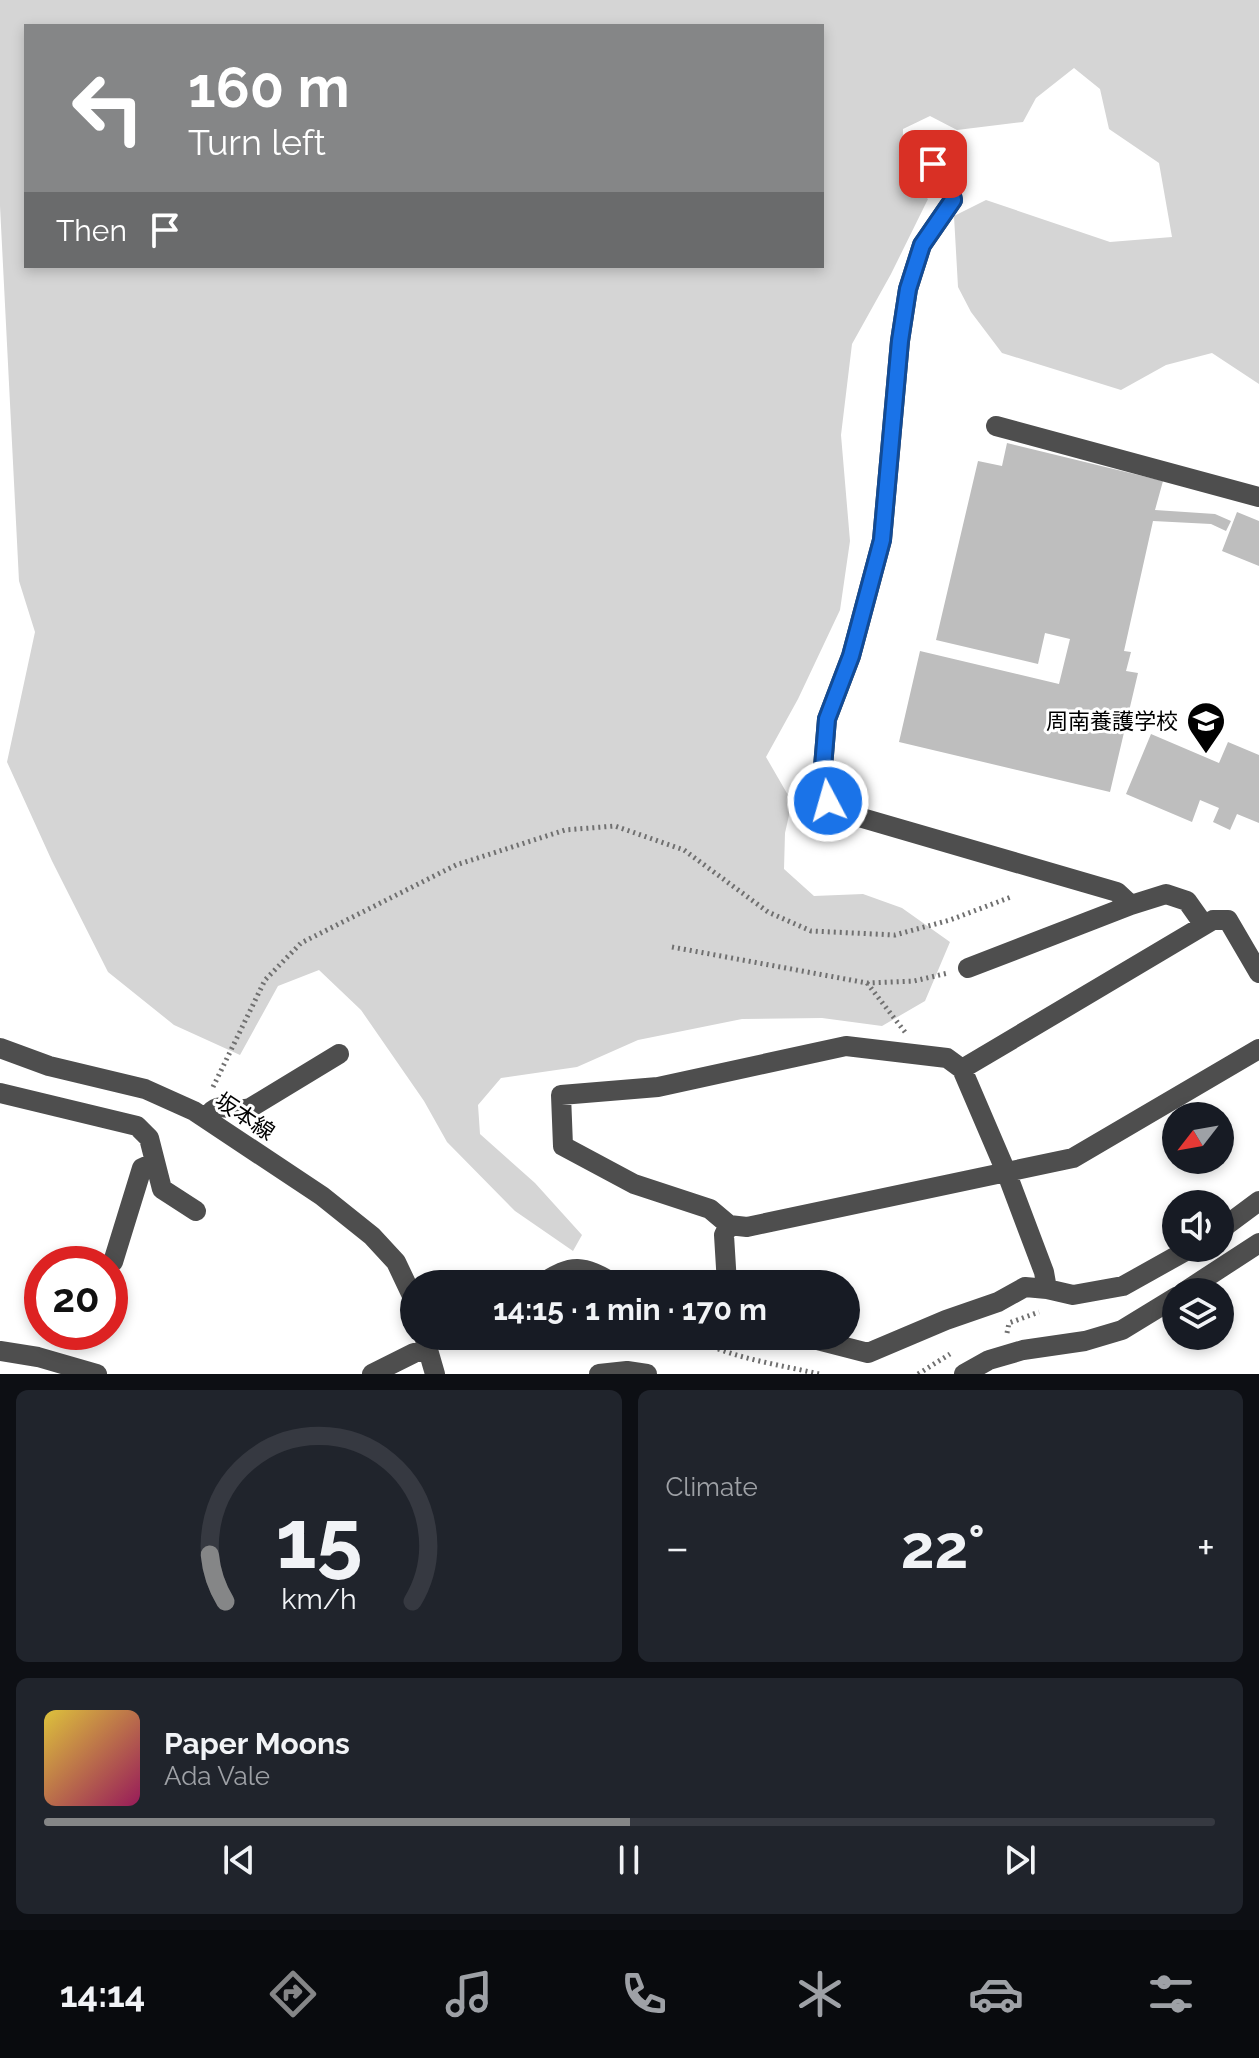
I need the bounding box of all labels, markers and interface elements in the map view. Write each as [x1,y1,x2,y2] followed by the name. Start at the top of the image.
[188,54,350,120] text: 160 m
[56,56,160,160] icon: left
[188,121,326,163] text: Turn left
[899,130,967,198] pin
[911,142,955,186] icon: arrive
[143,208,187,252] icon: arrive
[56,213,127,248] text: Then
[1185,700,1227,755] school or university icon: 周南養護学校
[1046,708,1178,734] place label: 周南養護学校
[786,759,870,843] position arrow
[210,1087,280,1145] street label: 坂本線
[1162,1102,1234,1174] north arrow
[1162,1102,1234,1350] map controls
[1162,1190,1234,1262] button: sound
[24,1246,128,1350] speed limit sign: 20
[1162,1278,1234,1350] button: layers
[493,1292,767,1327] text: 14:15 · 1 min · 170 m
[666,1472,758,1502] text: Climate
[275,1490,362,1587] text: 15
[901,1512,985,1582] text: 22°
[666,1522,689,1573] text: −
[1197,1522,1215,1573] text: +
[281,1582,356,1616] text: km/h
[164,1726,350,1761] text: Paper Moons
[164,1761,270,1791] text: Ada Vale
[217,1838,261,1882] icon: previous
[607,1838,651,1882] icon: pause
[998,1838,1042,1882] icon: next
[265,1966,321,2022] icon: directions
[441,1966,497,2022] icon: music
[616,1966,672,2022] icon: phone
[792,1966,848,2022] icon: climate
[968,1966,1024,2022] icon: car
[1143,1966,1199,2022] icon: filters
[60,1973,145,2015] text: 14:14

